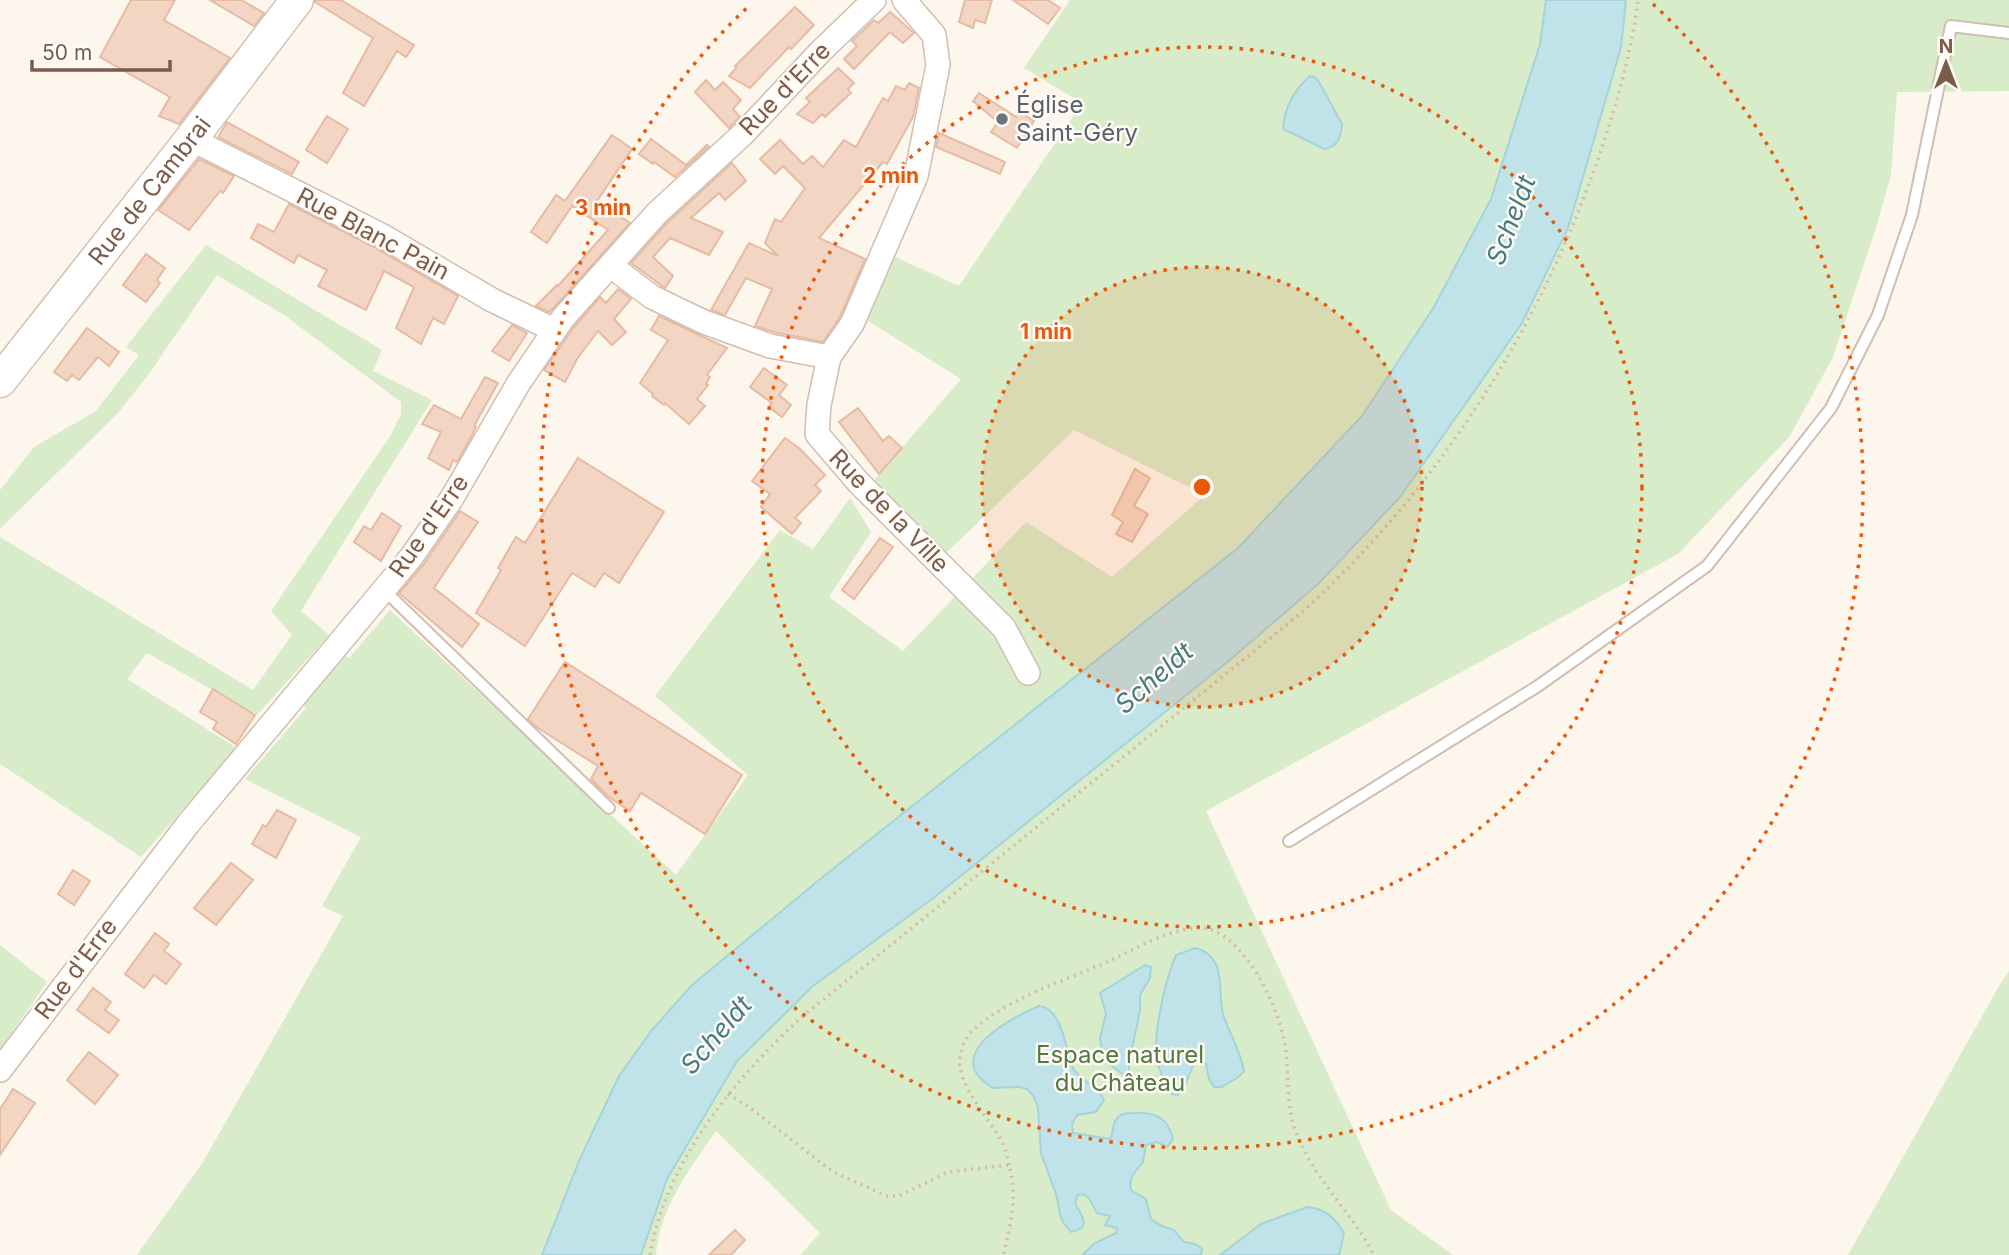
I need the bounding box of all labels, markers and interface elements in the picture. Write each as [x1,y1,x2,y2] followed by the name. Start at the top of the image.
[32,28,170,72] scale bar
[1911,28,1981,98] north arrow
[1939,35,1953,58] text: N
[733,36,836,141] street label: Rue d'Erre
[42,40,92,65] text: 50 m
[1016,89,1138,147] place label: Église Saint-Géry
[82,111,217,271] street label: Rue de Cambrai
[994,111,1010,127] marker: Église Saint-Géry
[863,163,919,188] text: 2 min
[1479,170,1542,269] water label: Scheldt
[292,181,455,286] street label: Rue Blanc Pain
[575,195,631,220] text: 3 min
[1020,319,1072,344] text: 1 min
[823,443,955,578] street label: Rue de la Ville
[383,469,475,583] street label: Rue d'Erre
[1190,475,1214,499] centre of rings
[1108,635,1199,720] water label: Scheldt
[28,913,123,1025] street label: Rue d'Erre
[673,989,758,1080] water label: Scheldt
[1036,1040,1204,1097] park label: Espace naturel du Château

